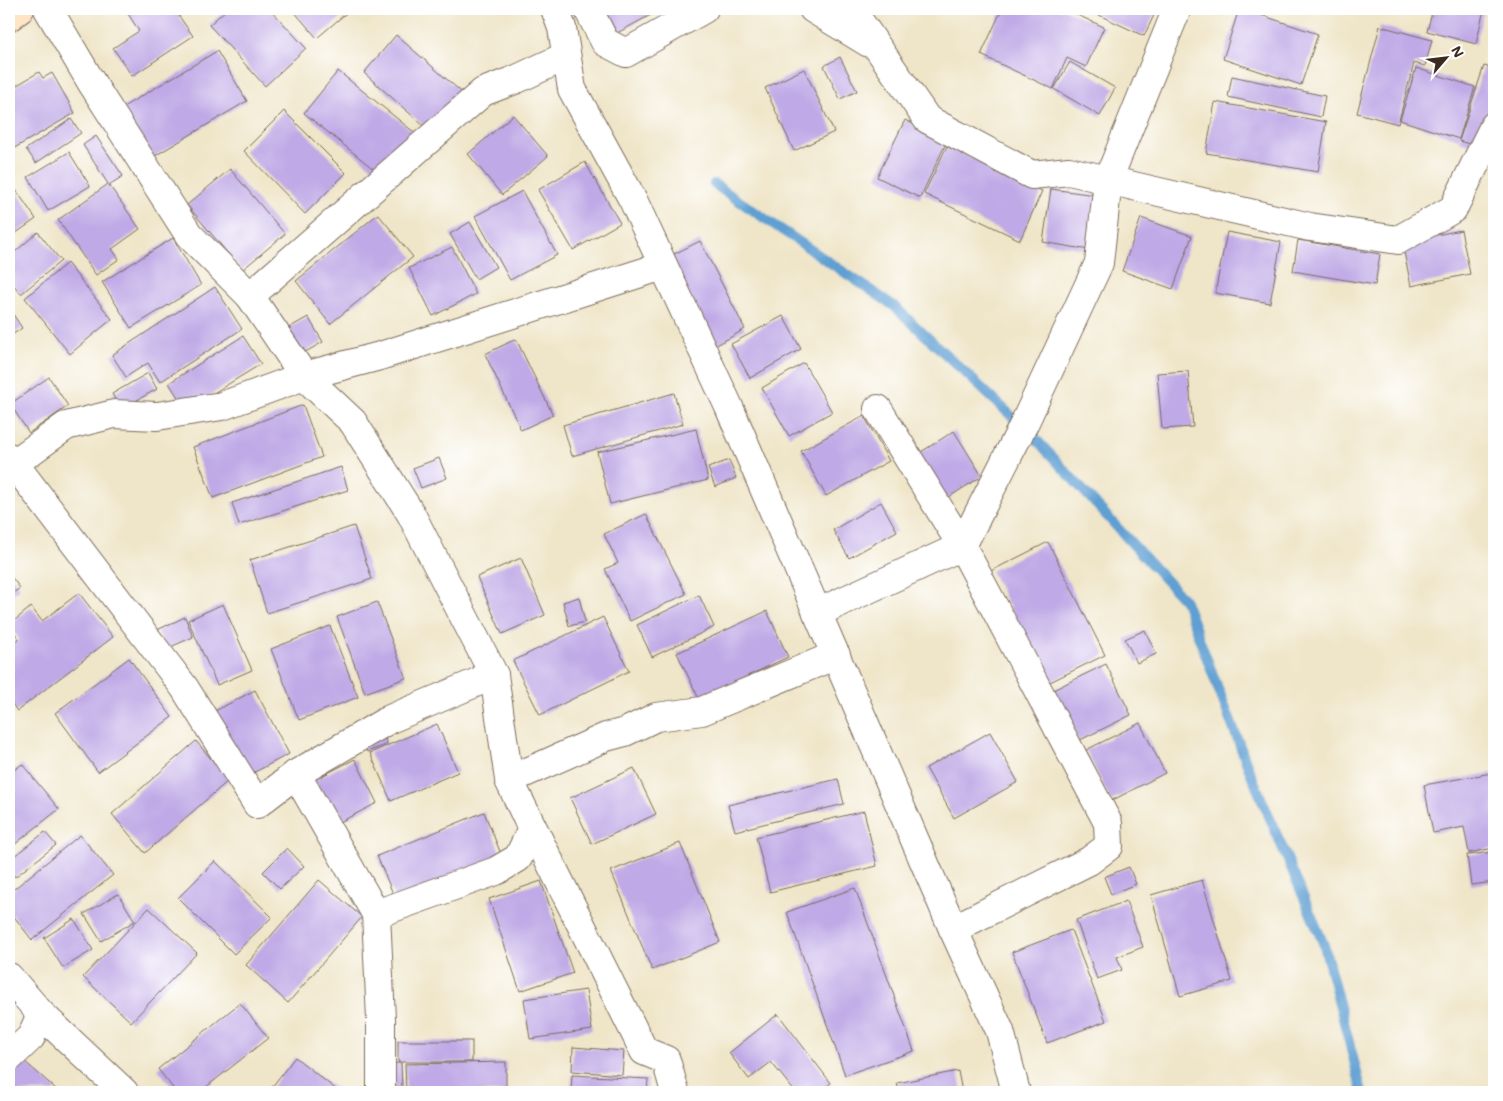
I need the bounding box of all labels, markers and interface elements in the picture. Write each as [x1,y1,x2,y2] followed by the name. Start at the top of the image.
[1420,32,1470,82] north arrow
[1447,43,1469,61] text: N

